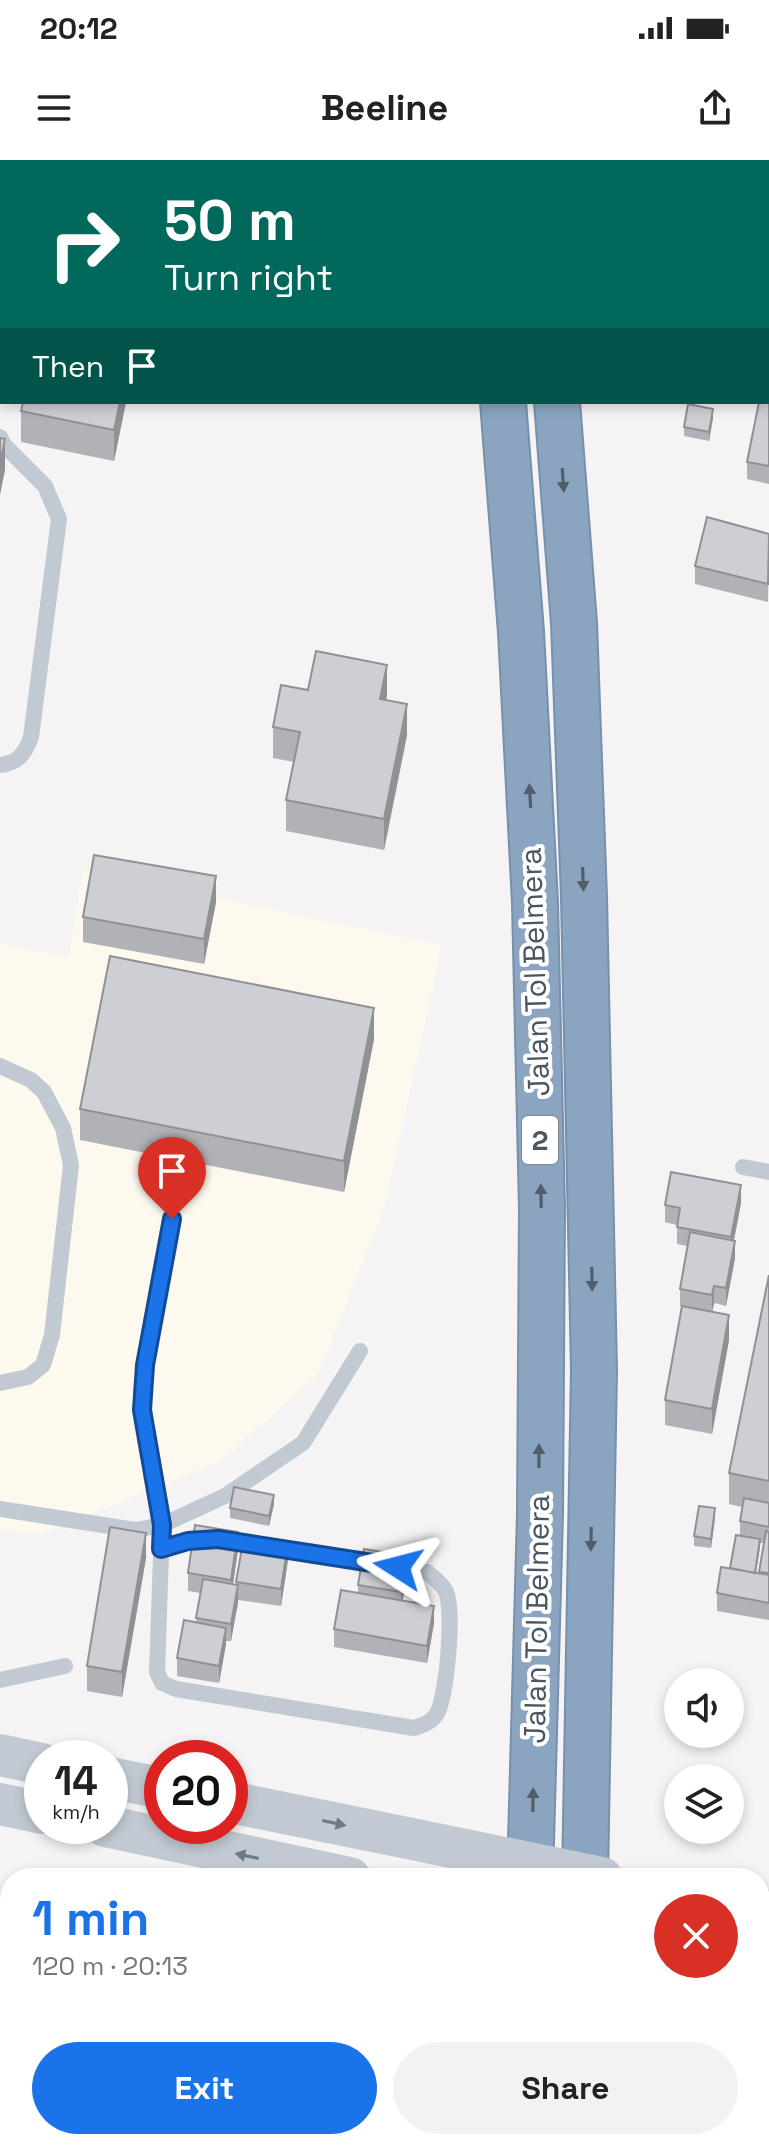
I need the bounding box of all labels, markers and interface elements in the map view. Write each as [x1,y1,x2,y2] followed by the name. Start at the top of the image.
[40,9,118,48] text: 20:12
[321,85,448,131] text: Beeline
[32,86,76,130] icon: menu
[693,86,737,130] icon: share
[164,185,296,256] text: 50 m
[32,192,136,296] icon: right
[164,255,333,301] text: Turn right
[120,344,164,388] icon: arrive
[32,347,104,386] text: Then
[557,468,570,493] one-way arrow
[523,783,536,808] one-way arrow
[511,847,558,1097] street label: Jalan Tol Belmera
[577,867,590,892] one-way arrow
[522,1116,558,1164] road number: 2
[138,1137,206,1219] pin
[150,1149,194,1193] icon: arrive
[535,1183,548,1208] one-way arrow
[586,1267,598,1292] one-way arrow
[533,1443,545,1468] one-way arrow
[515,1494,558,1744] street label: Jalan Tol Belmera
[356,1525,440,1609] position arrow
[585,1527,597,1552] one-way arrow
[664,1668,744,1844] map controls
[664,1668,744,1748] button: sound
[144,1740,248,1844] speed limit sign: 20
[54,1756,98,1807] text: 14
[664,1764,744,1844] button: layers
[527,1787,539,1812] one-way arrow
[52,1799,100,1825] text: km/h
[322,1818,347,1830] one-way arrow
[234,1849,259,1862] one-way arrow
[32,1888,149,1949] text: 1 min
[654,1894,738,1978] button: close
[32,1949,188,1983] text: 120 m · 20:13
[32,2042,377,2134] button: Exit
[393,2042,738,2134] button: Share

